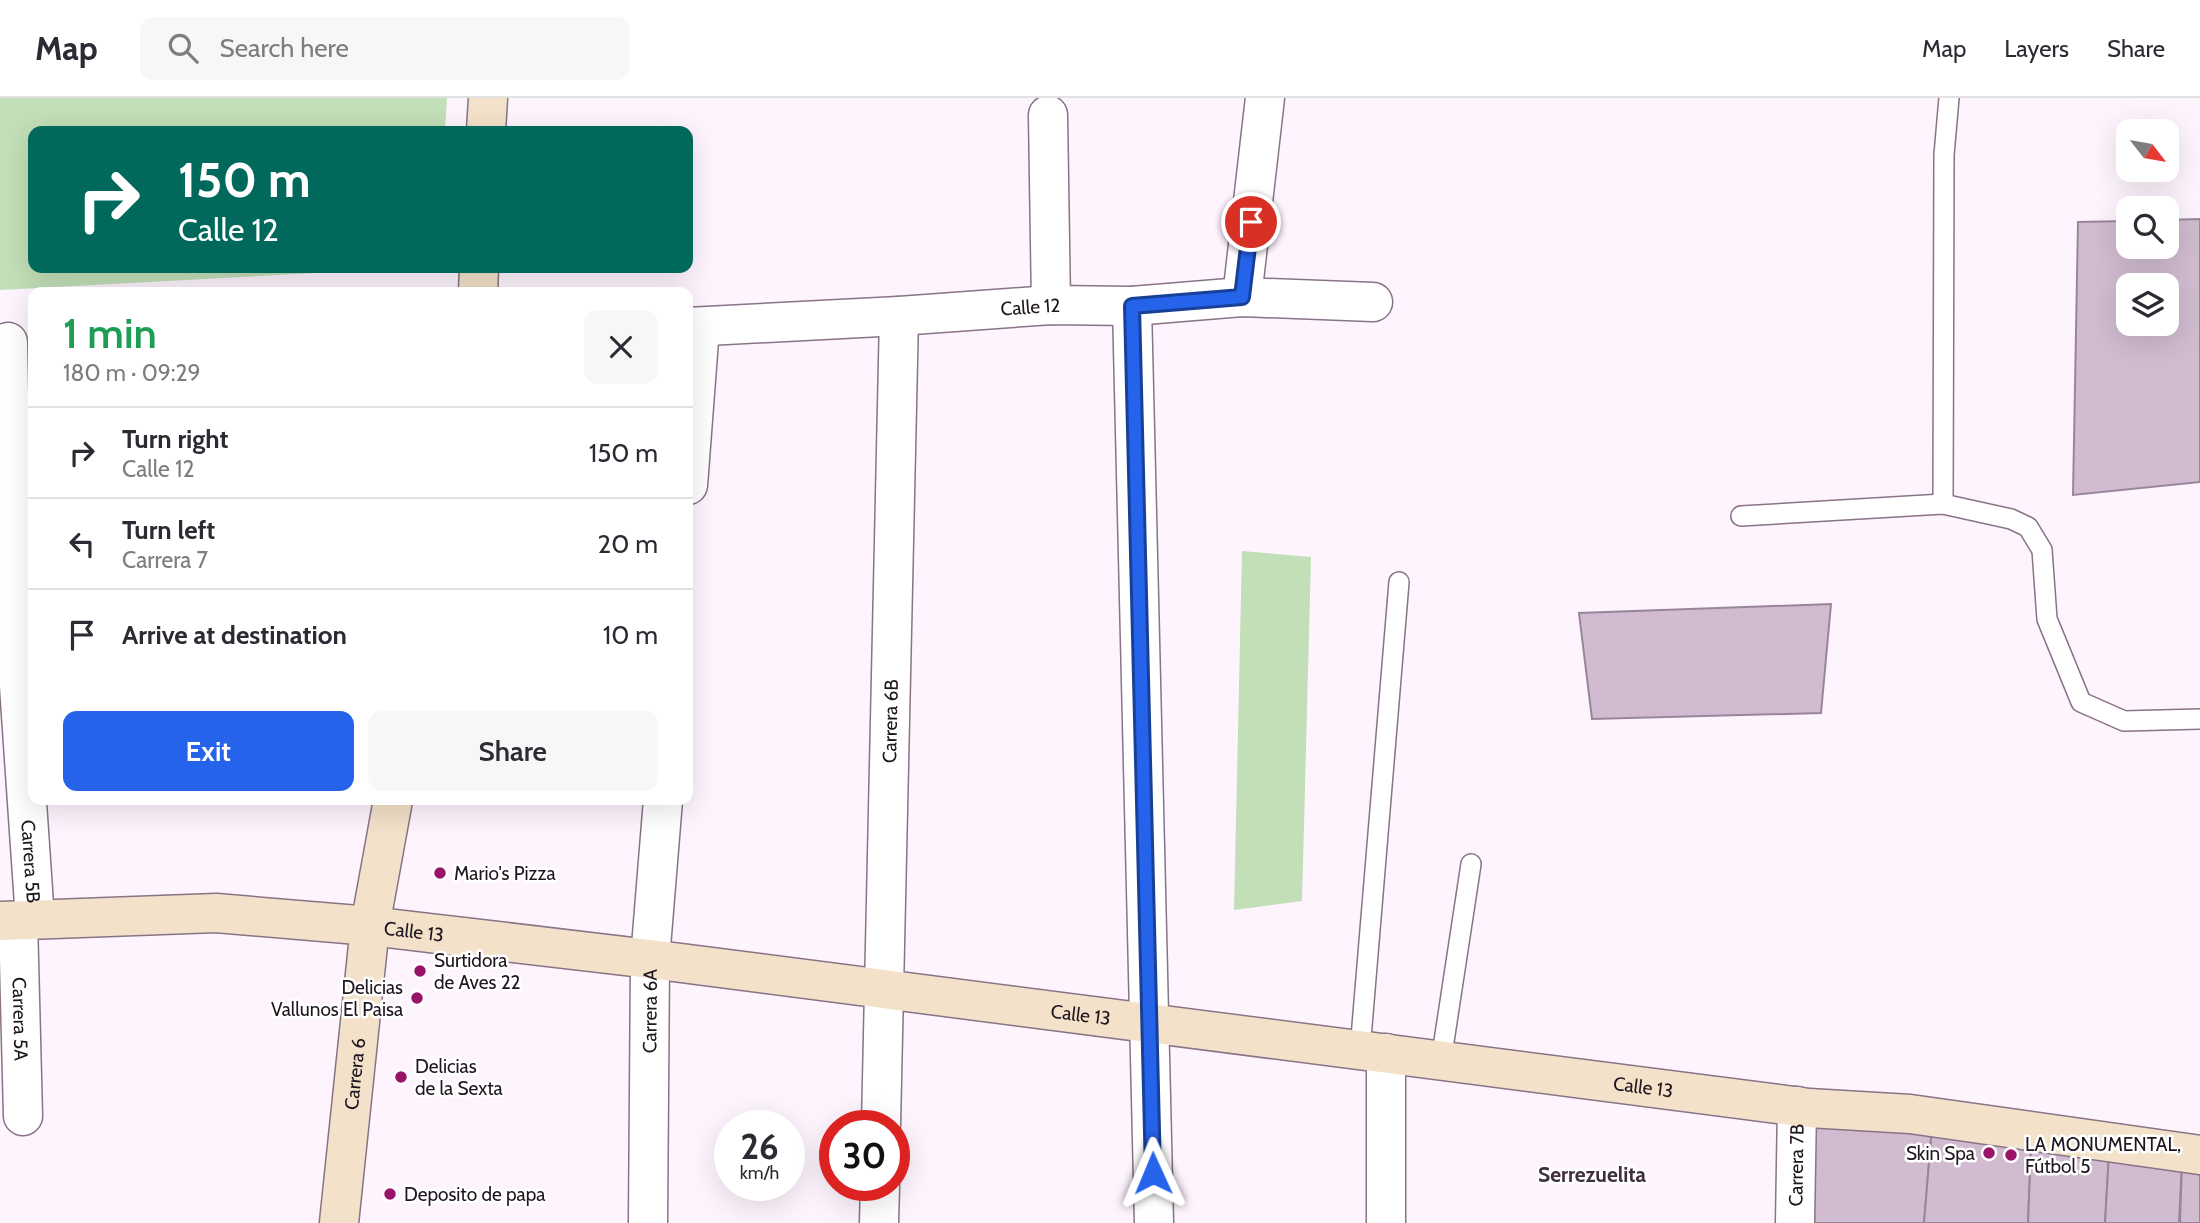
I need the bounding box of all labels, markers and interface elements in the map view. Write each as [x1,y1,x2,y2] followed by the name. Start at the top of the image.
[140,17,630,80] search box
[35,28,98,68] text: Map
[164,29,202,67] icon: search
[220,32,349,64] text: Search here
[1922,34,1966,63] text: Map
[2004,34,2069,63] text: Layers
[2107,34,2165,63] text: Share
[2116,119,2179,182] north arrow
[2116,119,2179,336] map controls
[178,150,311,209] text: 150 m
[63,154,154,245] icon: right
[1221,192,1281,252] pin
[2116,196,2179,259] button: search
[1232,203,1270,241] icon: arrive
[178,210,279,249] text: Calle 12
[2116,273,2179,336] button: layers
[1000,294,1060,321] street label: Calle 12
[63,307,157,359] text: 1 min
[584,310,658,384] button: close
[63,359,201,387] text: 180 m · 09:29
[122,423,228,455] text: Turn right
[63,434,101,472] icon: right
[589,437,658,469] text: 150 m
[122,455,194,483] text: Calle 12
[122,514,215,546] text: Turn left
[63,525,101,563] icon: left
[598,528,658,560] text: 20 m
[122,546,208,574] text: Carrera 7
[63,616,101,654] icon: arrive
[122,619,347,651] text: Arrive at destination
[603,619,658,651] text: 10 m
[878,679,903,763] street label: Carrera 6B
[63,711,354,791] button: Exit
[368,711,658,791] button: Share
[16,819,45,904] street label: Carrera 5B
[454,862,556,885] place label: Mario's Pizza
[432,865,448,881] marker: Mario's Pizza
[383,917,445,947] street label: Calle 13
[434,949,521,994] place label: Surtidora de Aves 22
[412,963,428,979] marker: Surtidora de Aves 22
[638,969,662,1053] street label: Carrera 6A
[271,976,403,1021] place label: Delicias Vallunos El Paisa
[7,977,33,1061] street label: Carrera 5A
[409,990,425,1006] marker: Delicias Vallunos El Paisa
[1049,1000,1112,1030] street label: Calle 13
[340,1037,370,1111] street label: Carrera 6
[415,1055,503,1100] place label: Delicias de la Sexta
[393,1069,409,1085] marker: Delicias de la Sexta
[1612,1072,1674,1102] street label: Calle 13
[819,1110,910,1201] speed limit sign: 30
[1784,1124,1809,1206] street label: Carrera 7B
[740,1125,779,1168] text: 26
[2025,1133,2181,1178] place label: LA MONUMENTAL, Fútbol 5
[1116,1136,1190,1210] position arrow
[1906,1142,1975,1165] place label: Skin Spa
[1981,1145,1997,1161] marker: Skin Spa
[2003,1147,2019,1163] marker: LA MONUMENTAL, Fútbol 5
[740,1162,779,1184] text: km/h
[1538,1162,1647,1187] district label: Serrezuelita
[404,1183,545,1206] place label: Deposito de papa
[382,1186,398,1202] marker: Deposito de papa

